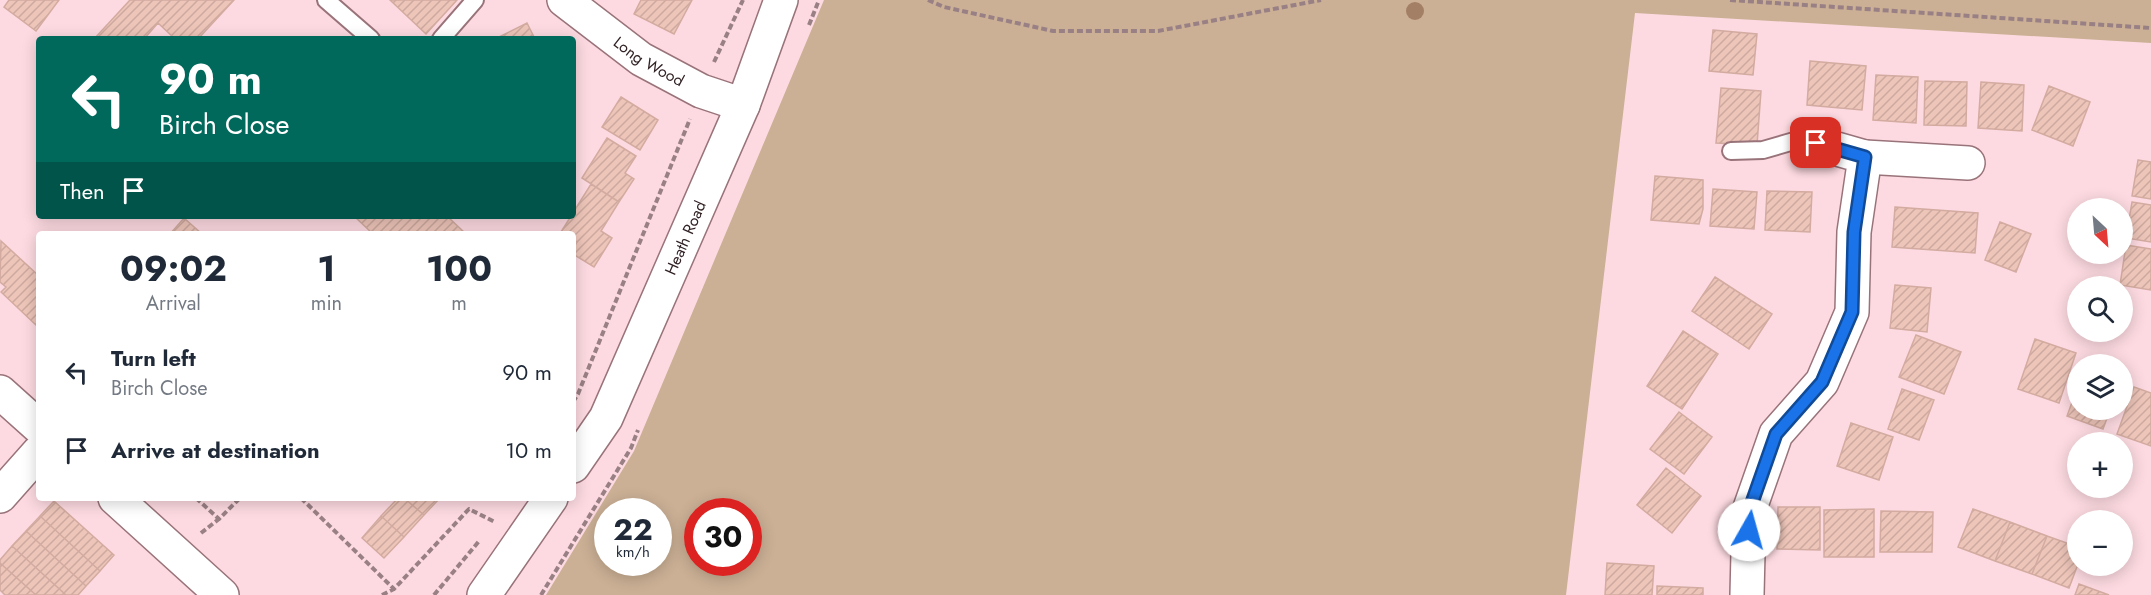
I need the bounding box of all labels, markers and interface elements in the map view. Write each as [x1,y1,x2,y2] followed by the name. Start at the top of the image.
[609,31,689,92] street label: Long Wood
[159,49,262,110] text: 90 m
[60,60,138,138] icon: left
[159,105,289,144] text: Birch Close
[1790,117,1841,168] pin
[1799,126,1832,159] icon: arrive
[117,174,150,207] icon: arrive
[60,175,105,207] text: Then
[659,197,711,279] street label: Heath Road
[2067,198,2133,264] north arrow
[2067,198,2133,576] map controls
[120,242,227,294] text: 09:02
[317,242,336,294] text: 1
[426,242,492,294] text: 100
[2067,276,2133,342] button: search
[146,289,201,318] text: Arrival
[311,289,342,318] text: min
[451,289,467,318] text: m
[111,342,196,374] text: Turn left
[2067,354,2133,420] button: layers
[60,356,93,389] icon: left
[502,356,552,388] text: 90 m
[111,374,208,403] text: Birch Close
[2067,432,2133,498] button: +
[60,434,93,467] icon: arrive
[111,434,320,466] text: Arrive at destination
[505,434,552,466] text: 10 m
[684,498,762,576] speed limit sign: 30
[1717,498,1781,562] position arrow
[613,508,653,551] text: 22
[2067,510,2133,576] button: −
[616,541,650,563] text: km/h

